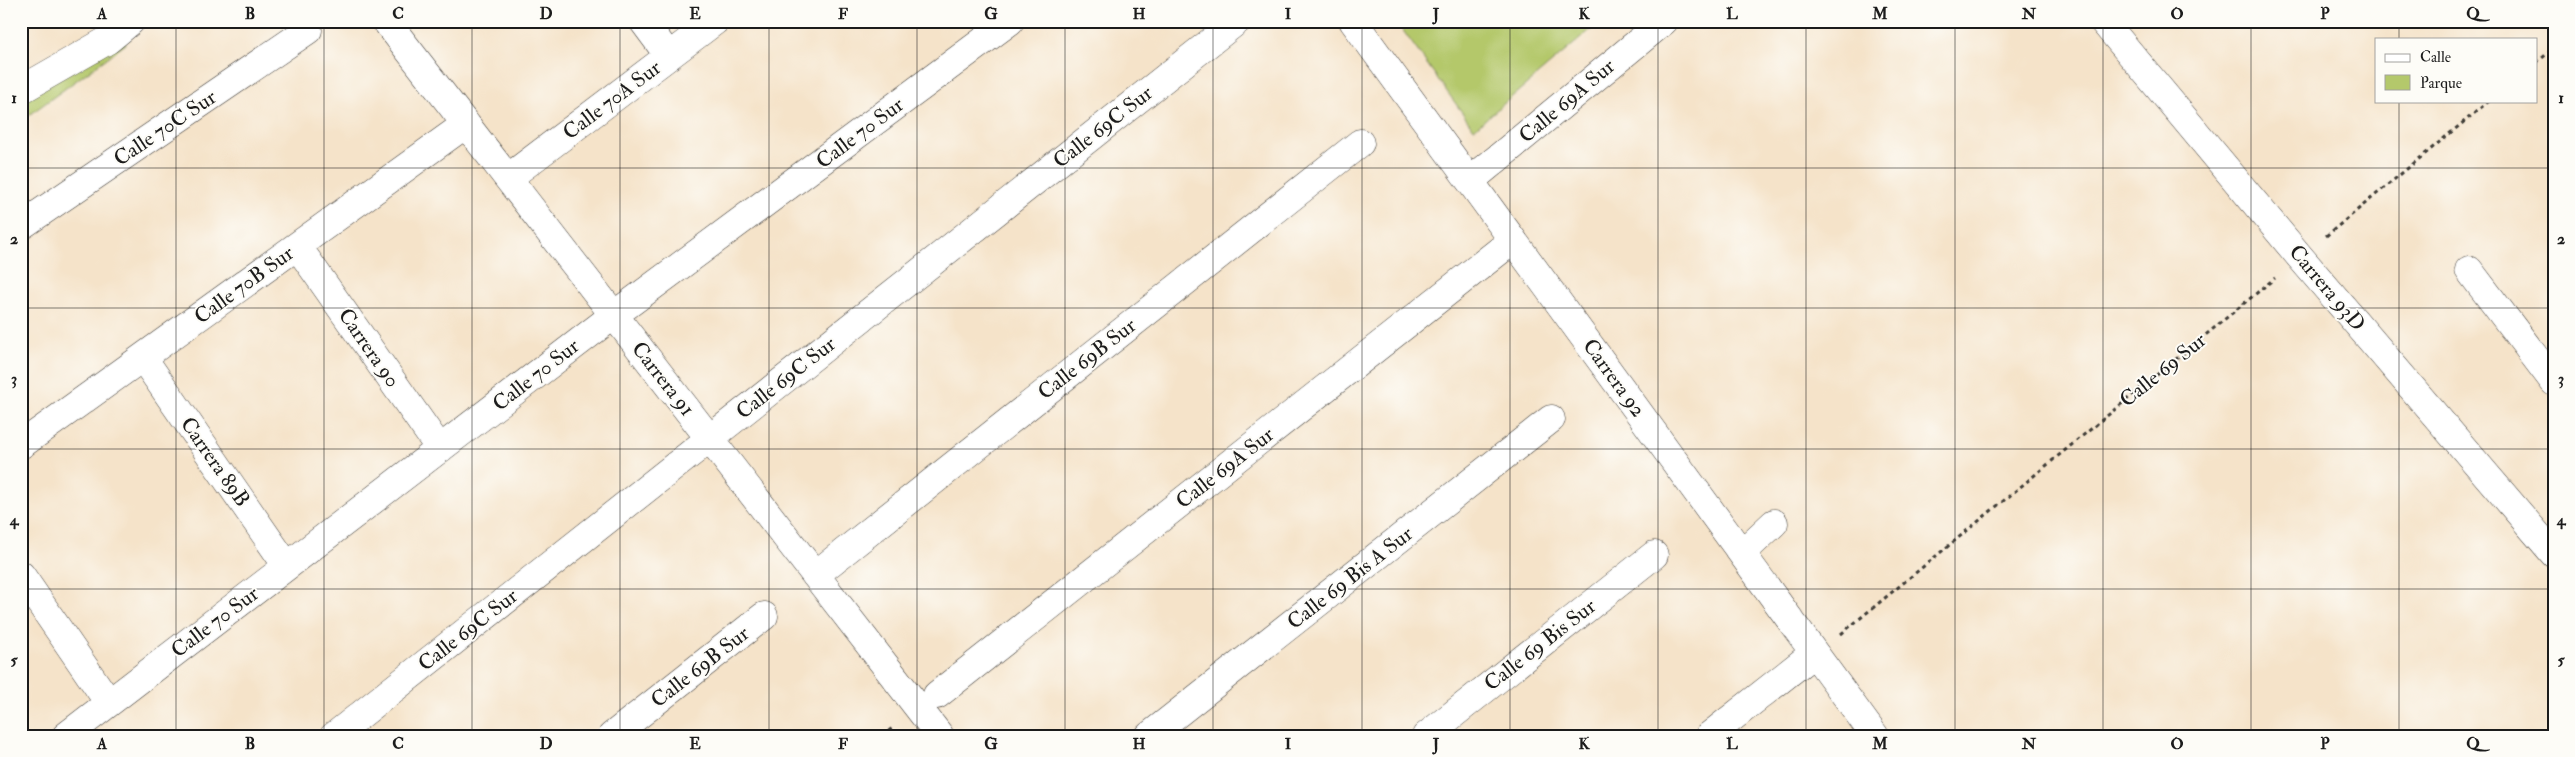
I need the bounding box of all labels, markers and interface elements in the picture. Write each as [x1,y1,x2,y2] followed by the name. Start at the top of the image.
[96,4,108,24] text: A
[245,4,255,24] text: B
[392,4,404,24] text: C
[539,4,553,24] text: D
[689,4,701,24] text: E
[838,4,848,24] text: F
[984,4,998,24] text: G
[1132,4,1146,24] text: H
[1285,4,1292,24] text: I
[1432,4,1440,25] text: J
[1578,4,1590,24] text: K
[1726,4,1738,24] text: L
[1871,4,1888,24] text: M
[2021,4,2037,24] text: N
[2170,4,2184,24] text: O
[2320,4,2330,24] text: P
[2466,4,2490,24] text: Q
[2375,38,2538,102] legend
[2420,48,2451,67] text: Calle
[1513,53,1621,149] street label: Calle 69A Sur
[557,54,667,146] street label: Calle 70A Sur
[2420,74,2462,93] text: Parque
[1048,80,1158,174] street label: Calle 69C Sur
[108,84,222,172] street label: Calle 70C Sur
[11,88,17,108] text: 1
[2558,88,2564,108] text: 1
[811,91,909,175] street label: Calle 70 Sur
[10,229,18,249] text: 2
[2557,229,2565,249] text: 2
[2283,239,2371,337] street label: Carrera 93D
[189,240,299,330] street label: Calle 70B Sur
[332,303,406,393] street label: Carrera 90
[1032,312,1142,406] street label: Calle 69B Sur
[2114,327,2212,413] street label: Calle 69 Sur
[731,331,841,425] street label: Calle 69C Sur
[487,333,585,417] street label: Calle 70 Sur
[1576,333,1652,423] street label: Carrera 92
[625,336,701,422] street label: Carrera 91
[11,369,17,389] text: 3
[2558,369,2564,389] text: 3
[174,412,256,512] street label: Carrera 89B
[1171,421,1280,515] street label: Calle 69A Sur
[9,510,20,530] text: 4
[2556,510,2567,530] text: 4
[1282,520,1419,636] street label: Calle 69 Bis A Sur
[166,580,264,664] street label: Calle 70 Sur
[413,583,523,677] street label: Calle 69C Sur
[1479,593,1602,697] street label: Calle 69 Bis Sur
[645,620,755,714] street label: Calle 69B Sur
[10,650,18,670] text: 5
[2557,650,2565,670] text: 5
[96,734,108,754] text: A
[245,734,255,754] text: B
[392,734,404,754] text: C
[539,734,553,754] text: D
[689,734,701,754] text: E
[838,734,848,754] text: F
[984,734,998,754] text: G
[1132,734,1146,754] text: H
[1285,734,1292,754] text: I
[1432,734,1440,755] text: J
[1578,734,1590,754] text: K
[1726,734,1738,754] text: L
[1871,734,1888,754] text: M
[2021,734,2037,754] text: N
[2170,734,2184,754] text: O
[2320,734,2330,754] text: P
[2466,734,2490,754] text: Q

